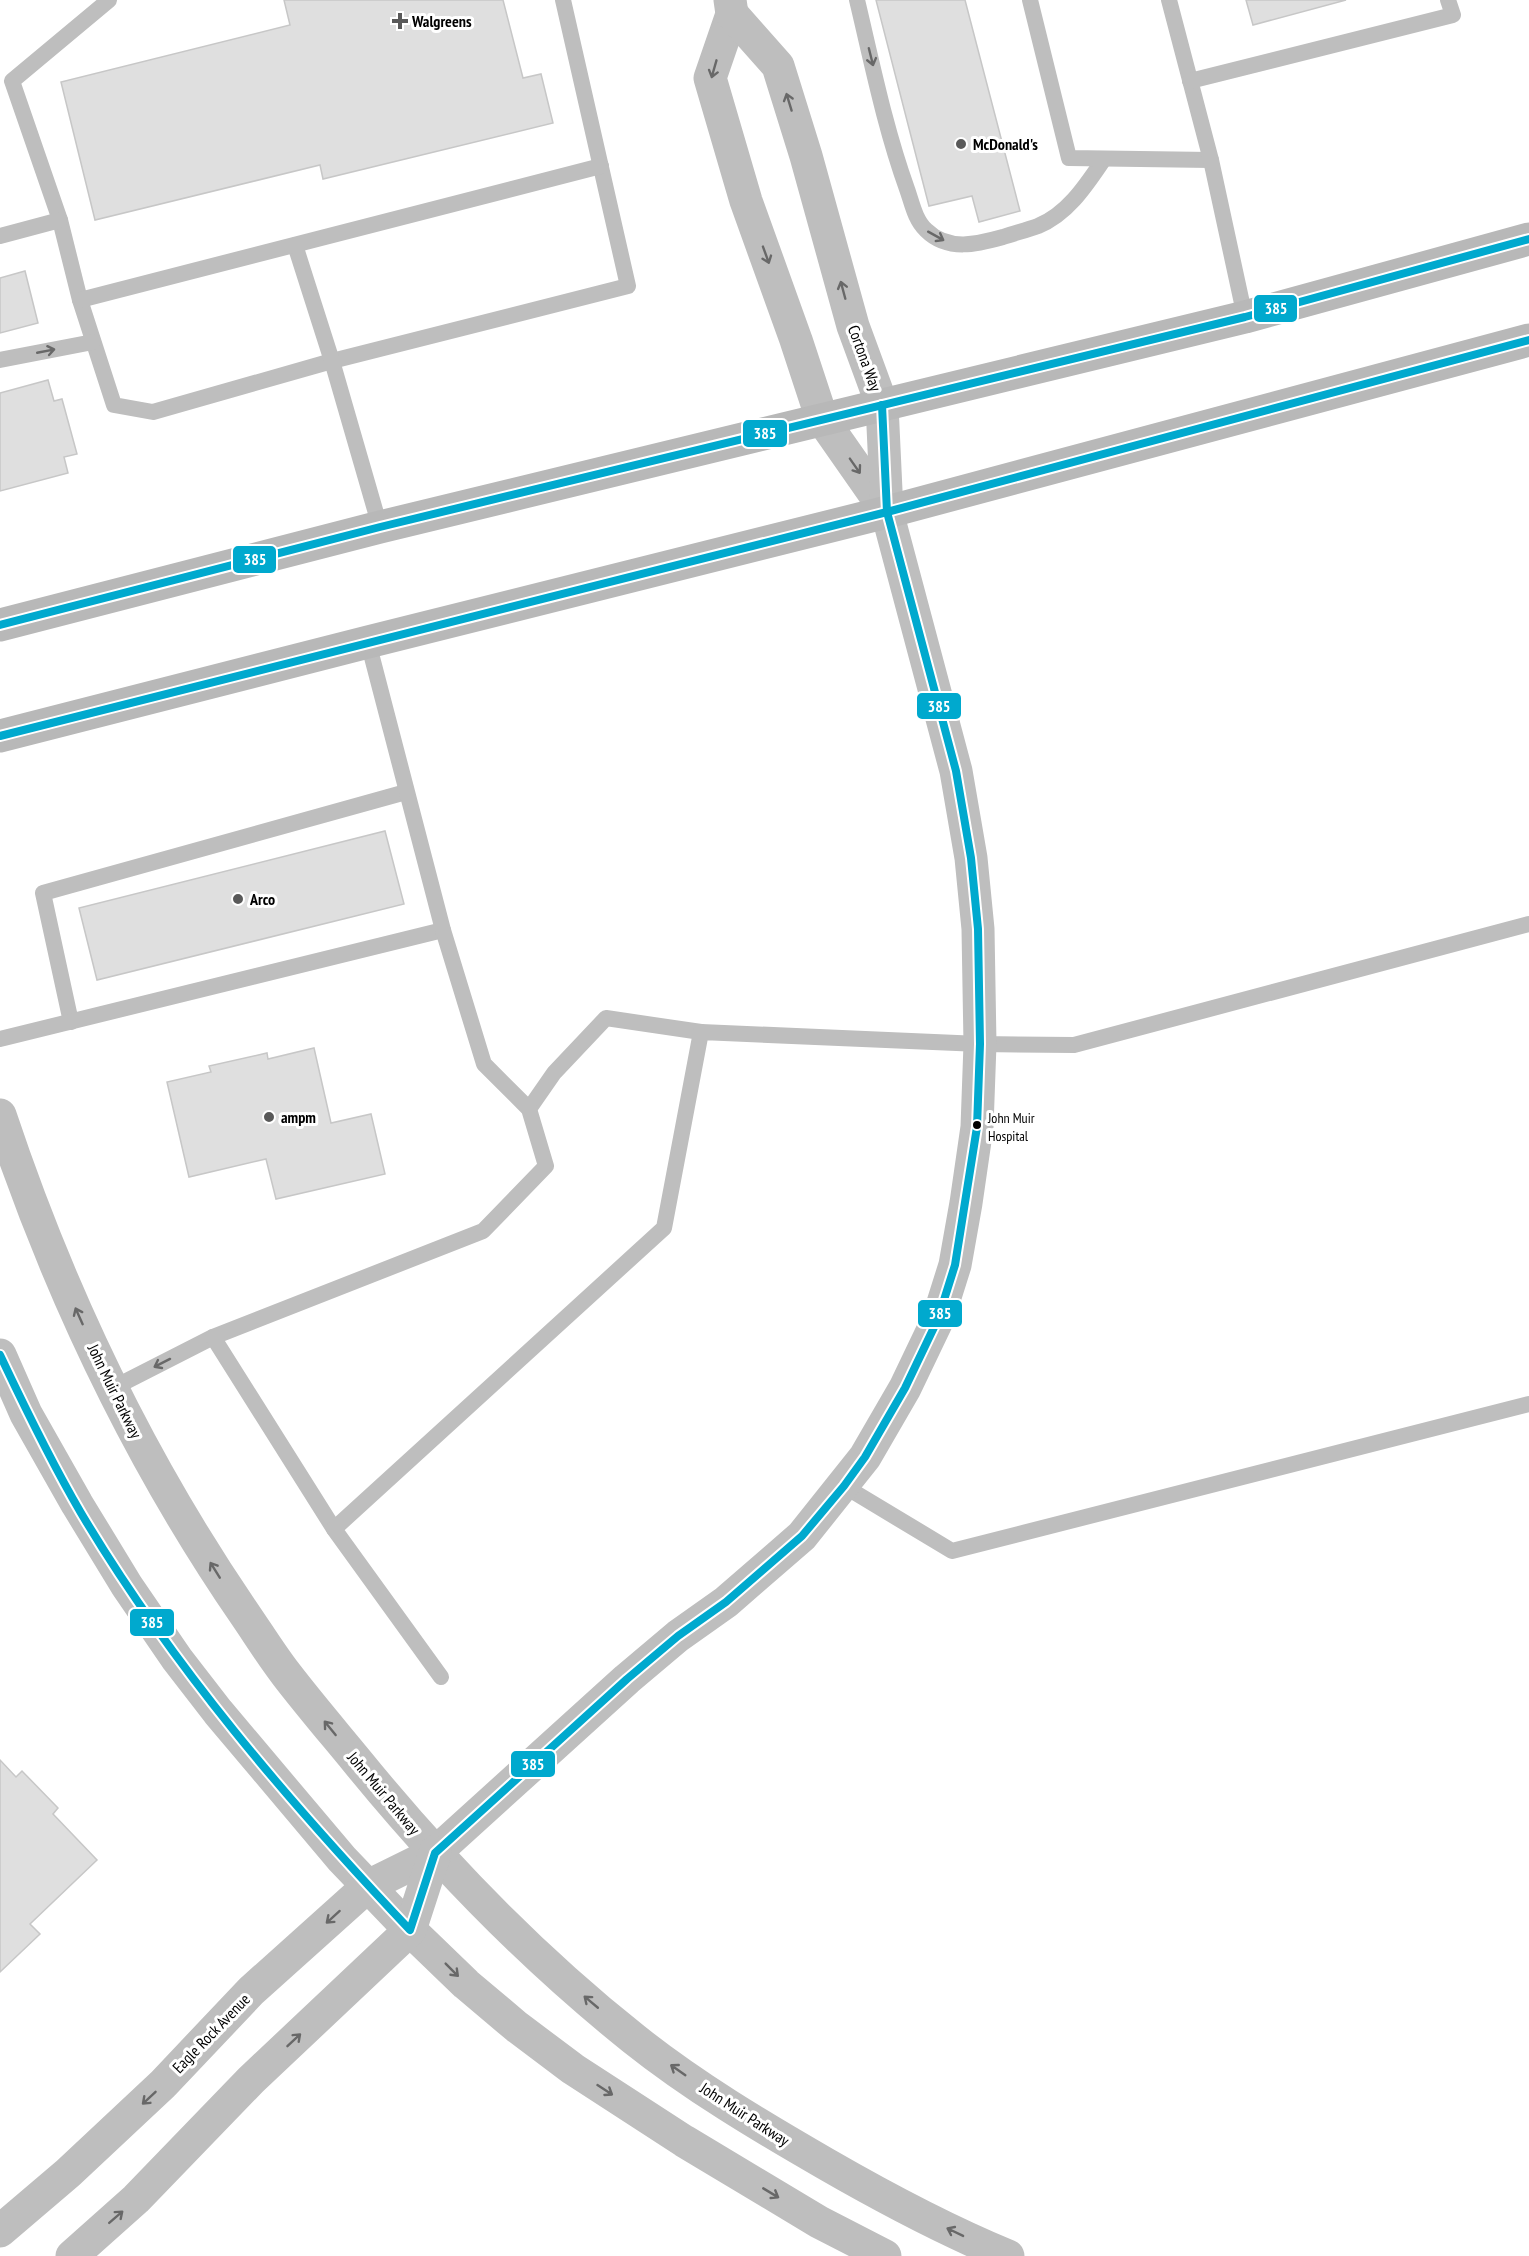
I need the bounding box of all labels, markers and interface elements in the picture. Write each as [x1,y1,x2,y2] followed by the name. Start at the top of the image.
[411,11,472,31] place label: Walgreens
[393,14,407,28] marker: Walgreens
[865,47,877,66] one-way arrow
[708,59,719,78] one-way arrow
[783,93,794,112] one-way arrow
[973,134,1038,154] place label: McDonald's
[954,137,968,151] marker: McDonald's
[927,230,944,242] one-way arrow
[761,245,772,264] one-way arrow
[837,281,848,300] one-way arrow
[1253,294,1298,323] line badge: 385
[1265,298,1287,318] text: 385
[844,322,886,394] street label: Cortona Way
[36,345,56,356] one-way arrow
[742,419,788,448] line badge: 385
[754,423,776,443] text: 385
[848,457,861,473] one-way arrow
[232,545,277,574] line badge: 385
[244,549,266,569] text: 385
[916,692,962,720] line badge: 385
[928,696,950,716] text: 385
[249,889,275,909] place label: Arco
[231,892,245,906] marker: Arco
[281,1107,316,1127] place label: ampm
[987,1109,1035,1145] place label: John Muir Hospital
[262,1110,276,1124] marker: ampm
[971,1119,983,1131] marker: John Muir Hospital
[917,1299,963,1328] line badge: 385
[929,1303,951,1323] text: 385
[73,1308,84,1326] one-way arrow
[83,1340,146,1441] street label: John Muir Parkway
[154,1357,171,1369] one-way arrow
[208,1562,221,1579] one-way arrow
[129,1608,175,1637] line badge: 385
[141,1612,163,1632] text: 385
[323,1720,336,1736] one-way arrow
[343,1747,425,1839] street label: John Muir Parkway
[510,1750,556,1778] line badge: 385
[522,1754,544,1774] text: 385
[326,1910,341,1924] one-way arrow
[444,1963,459,1978] one-way arrow
[168,1989,254,2077] street label: Eagle Rock Avenue
[583,1996,599,2009] one-way arrow
[286,2033,301,2047] one-way arrow
[671,2064,687,2076] one-way arrow
[696,2077,793,2150] street label: John Muir Parkway
[596,2084,613,2096] one-way arrow
[141,2090,156,2105] one-way arrow
[762,2188,779,2200] one-way arrow
[108,2210,123,2224] one-way arrow
[947,2226,965,2237] one-way arrow

